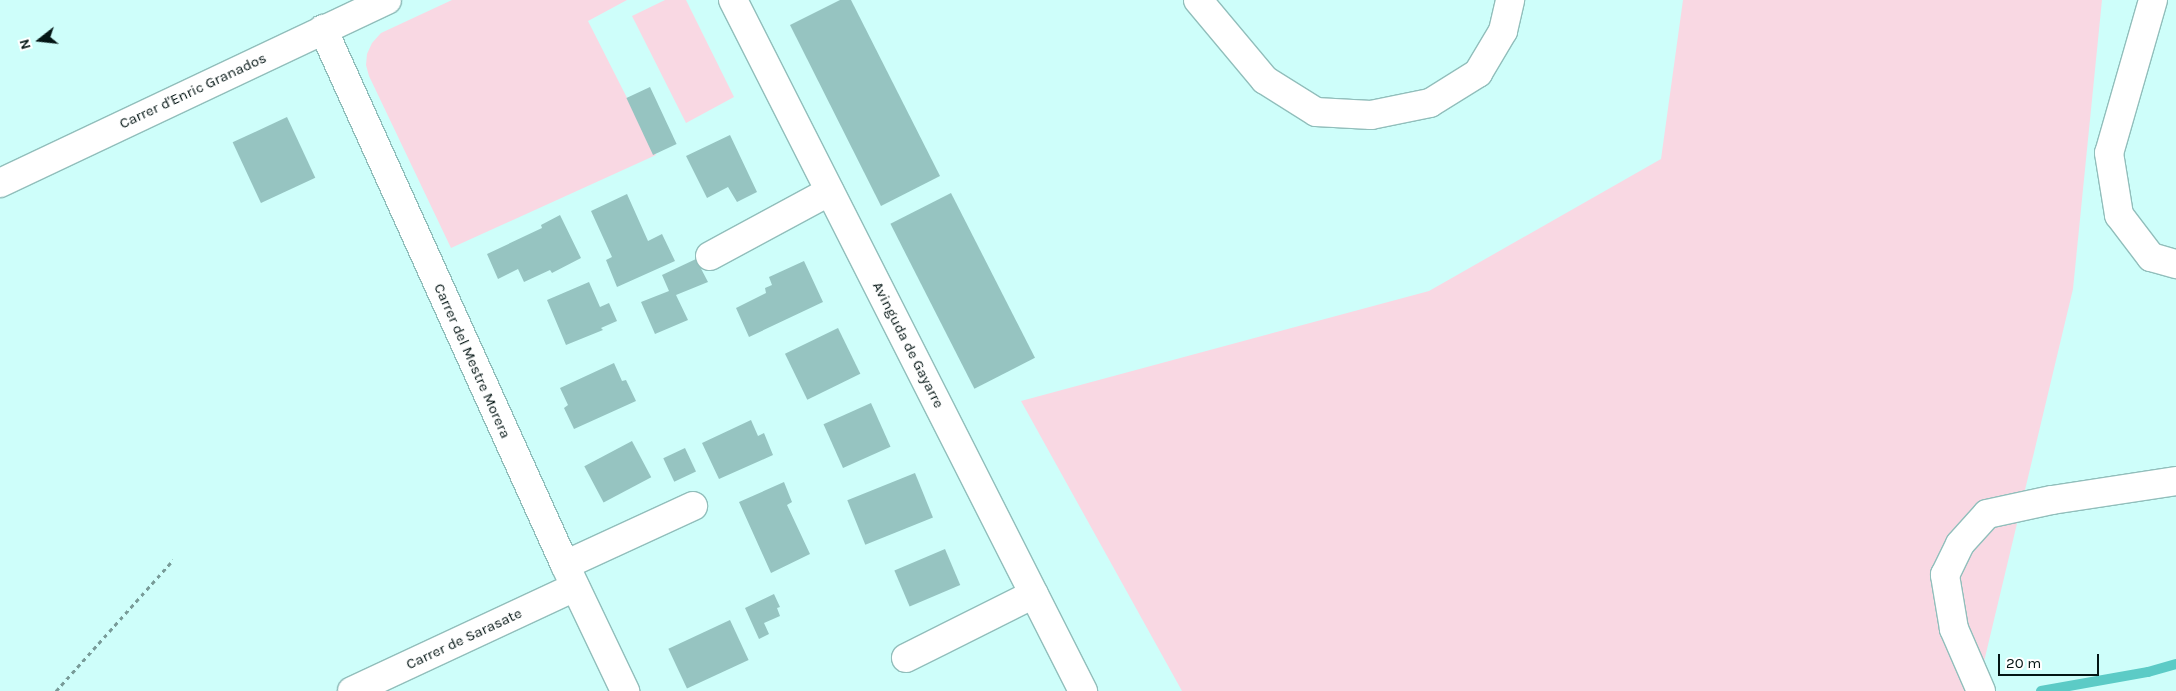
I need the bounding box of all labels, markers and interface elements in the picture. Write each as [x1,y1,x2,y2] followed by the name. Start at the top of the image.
[15,15,65,65] north arrow
[16,37,35,51] text: N
[117,49,269,133] street label: Carrer d'Enric Granados
[868,279,948,411] street label: Avinguda de Gayarre
[430,281,514,441] street label: Carrer del Mestre Morera
[403,604,525,674] street label: Carrer de Sarasate
[2001,644,2102,676] scale bar
[2006,654,2041,672] text: 20 m

